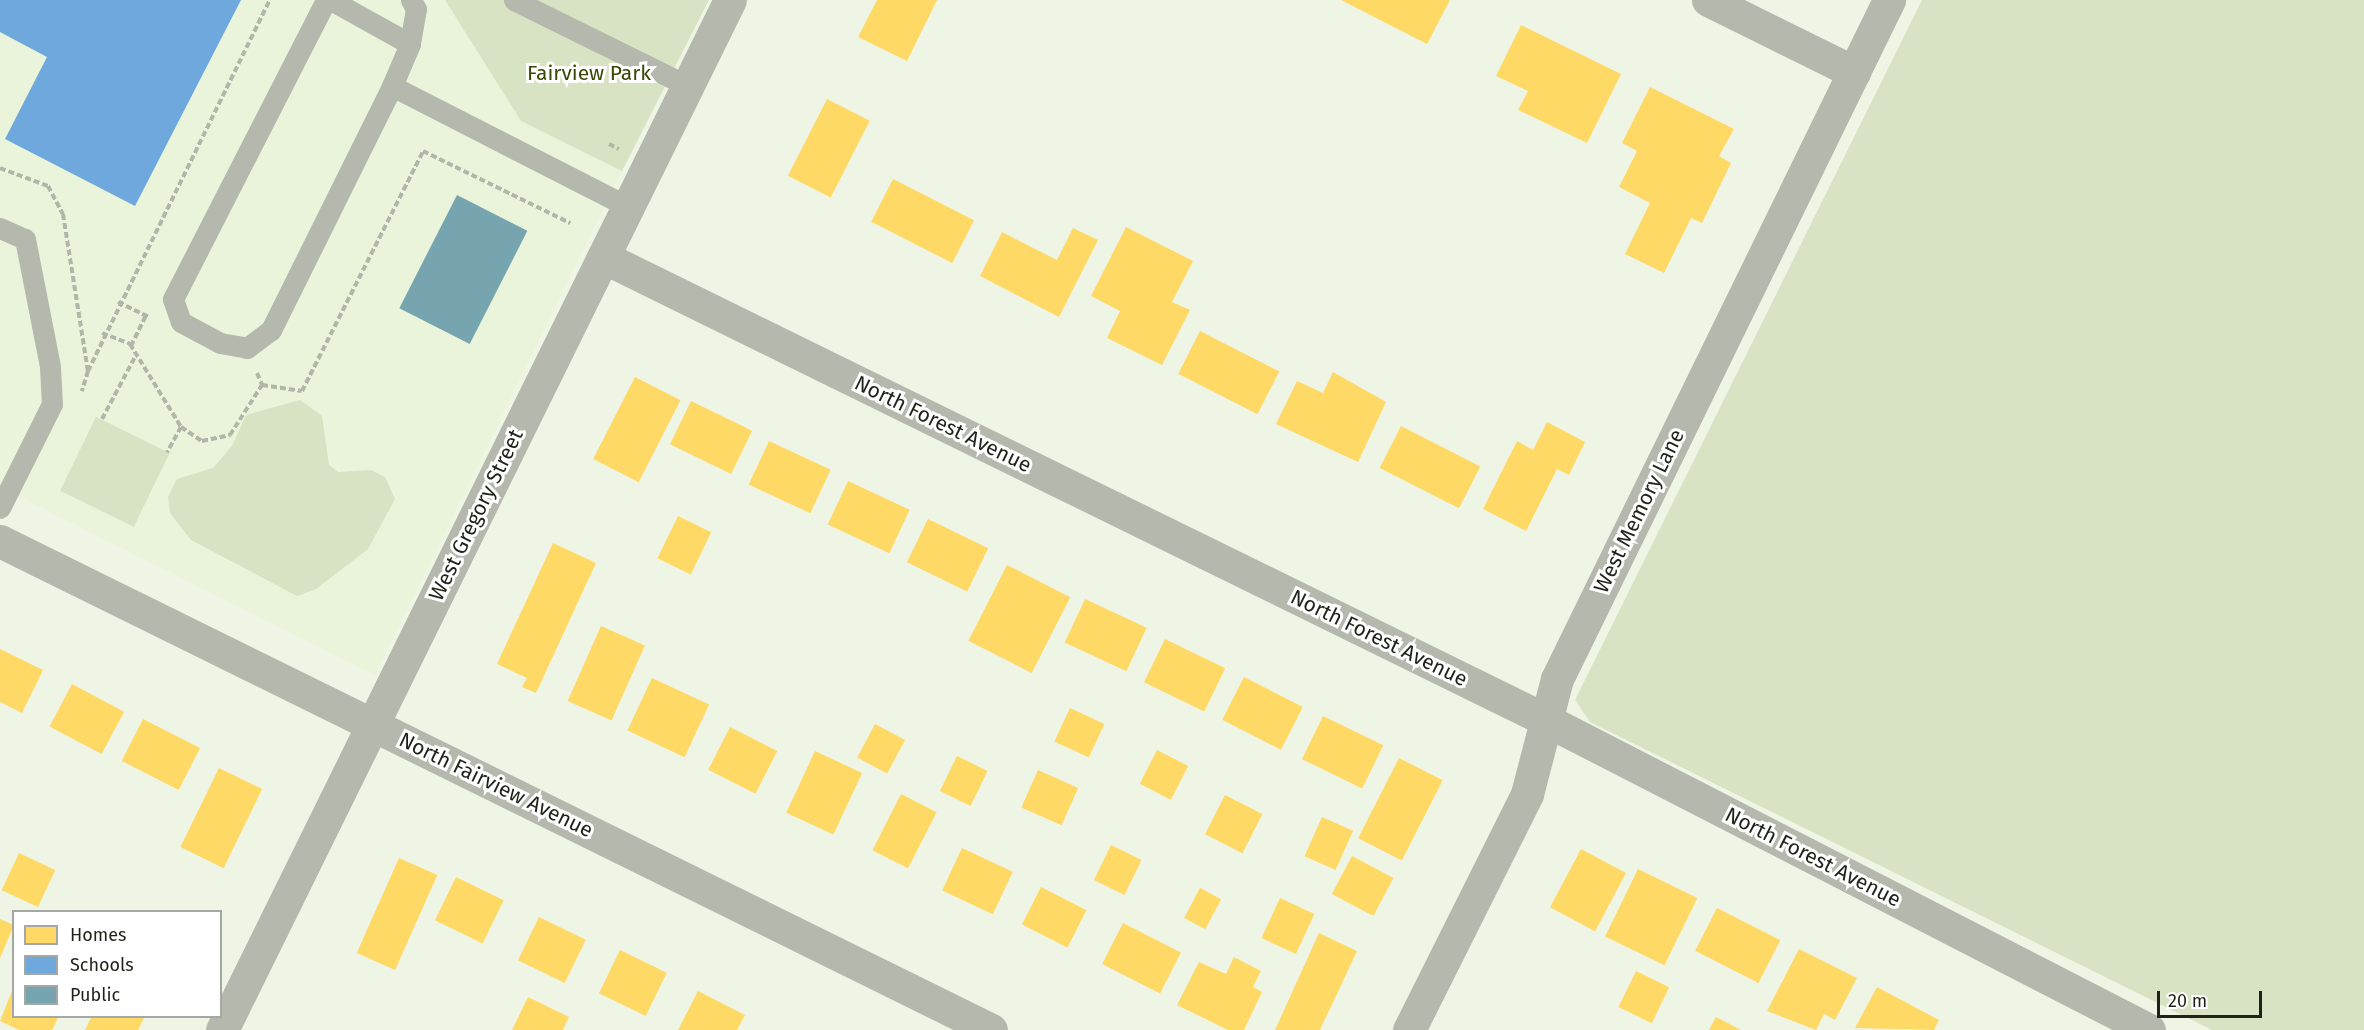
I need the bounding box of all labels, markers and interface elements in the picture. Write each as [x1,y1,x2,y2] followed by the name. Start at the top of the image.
[527,60,651,86] park label: Fairview Park
[850,370,1036,478] street label: North Forest Avenue
[424,425,528,605] street label: West Gregory Street
[1588,425,1690,597] street label: West Memory Lane
[1286,584,1472,692] street label: North Forest Avenue
[395,727,597,843] street label: North Fairview Avenue
[1721,802,1905,912] street label: North Forest Avenue
[12,910,222,1018] legend
[70,924,126,946] text: Homes
[70,954,134,976] text: Schools
[2160,979,2265,1017] scale bar
[70,984,120,1006] text: Public
[2168,990,2207,1012] text: 20 m

